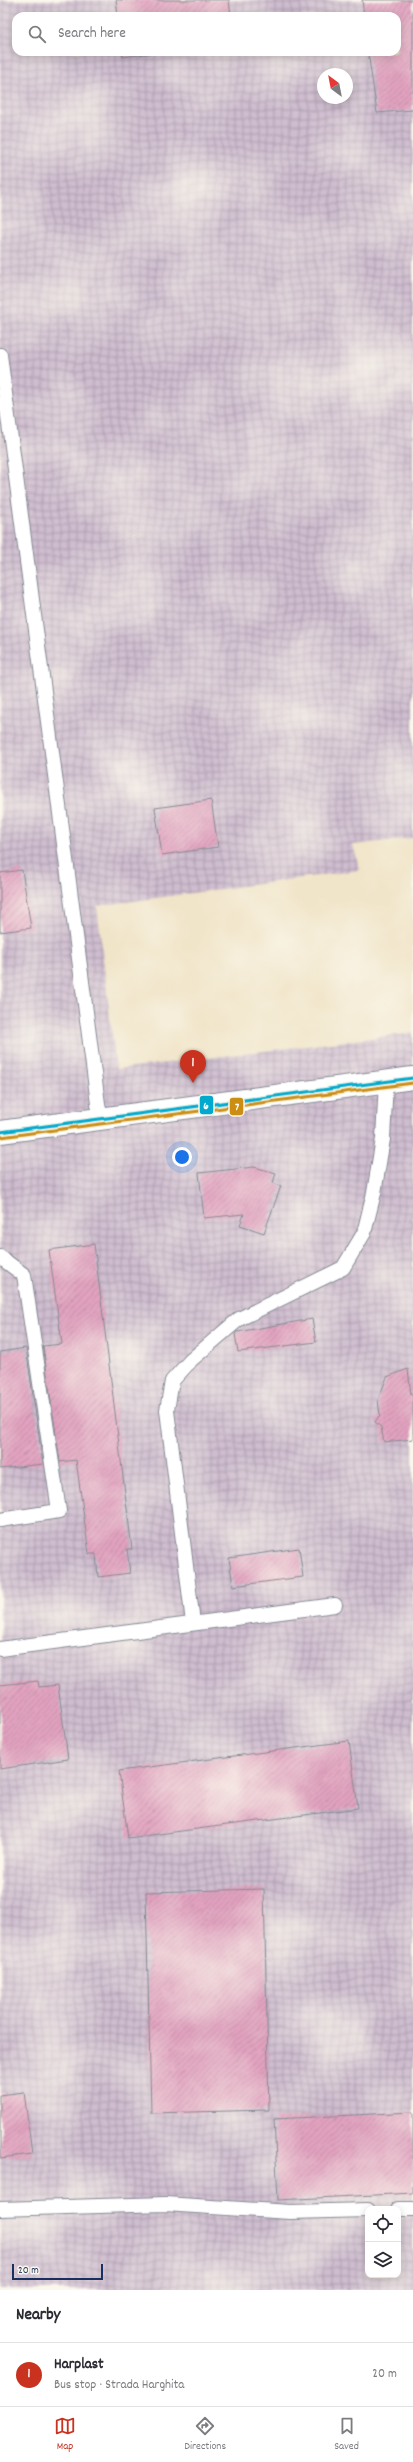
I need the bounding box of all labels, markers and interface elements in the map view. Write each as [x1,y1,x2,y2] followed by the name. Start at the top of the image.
[12,12,401,56] search box
[26,23,48,45] icon: search
[58,23,126,45] text: Search here
[317,68,353,104] north arrow
[180,1050,206,1083] pin: 1
[199,1095,214,1115] line badge: 6
[229,1097,244,1116] line badge: 7
[203,1099,209,1115] text: 6
[235,1100,240,1116] text: 7
[172,1147,192,1167] your location
[365,2206,401,2278] map controls
[365,2206,401,2242] button: locate
[365,2242,401,2278] button: layers
[12,2262,103,2281] scale bar
[18,2263,39,2279] text: 20 m
[16,2304,60,2328] text: Nearby
[54,2354,104,2376] text: Harplast
[28,2365,30,2384] text: 1
[372,2365,397,2384] text: 20 m
[54,2376,184,2395] text: Bus stop · Strada Harghita
[54,2415,76,2455] tab: Map
[184,2415,226,2455] tab: Directions
[334,2415,359,2455] tab: Saved

